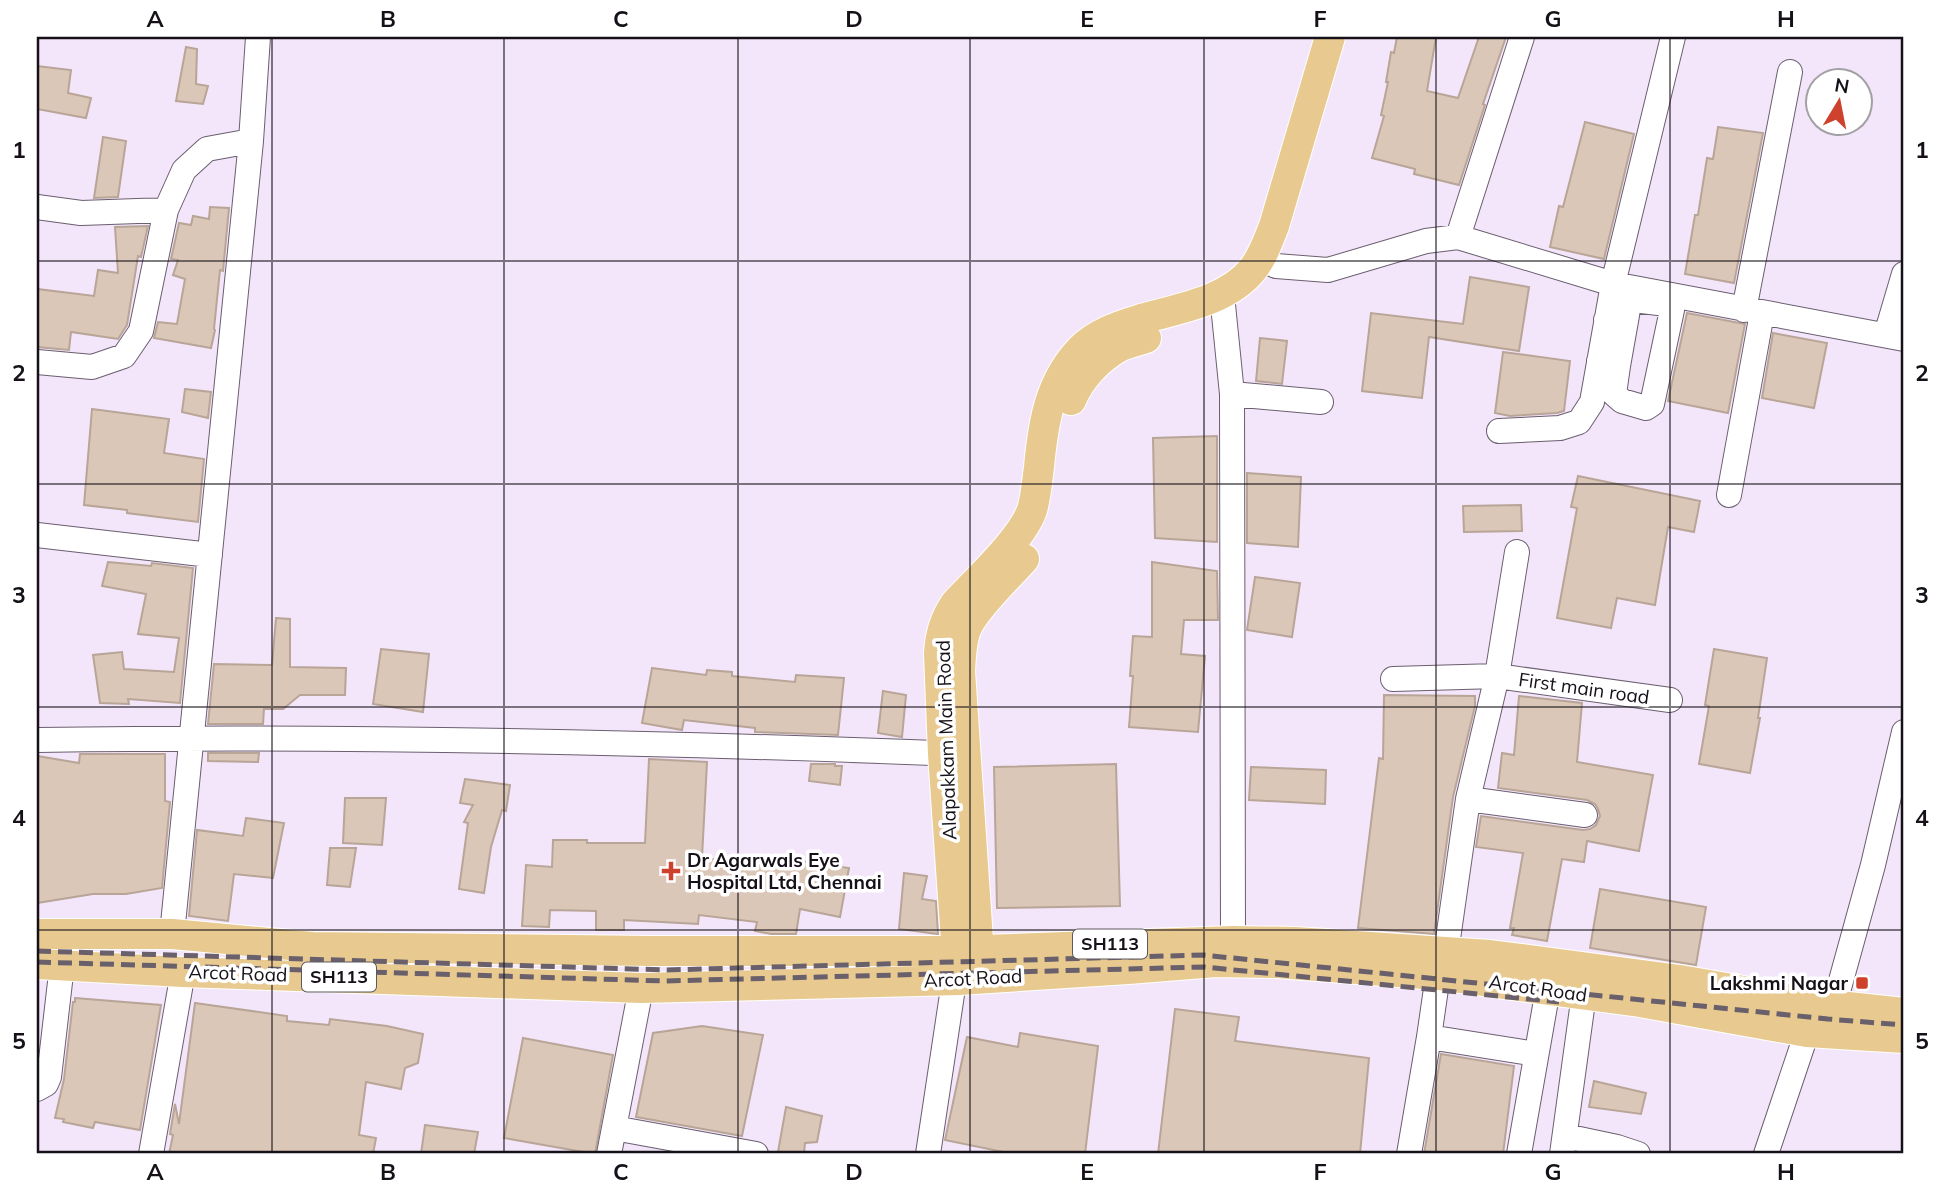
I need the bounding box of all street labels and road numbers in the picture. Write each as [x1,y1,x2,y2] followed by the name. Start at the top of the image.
[931,640,961,840] street label: Alapakkam Main Road
[1517,667,1651,709] street label: First main road
[1073,930,1147,959] road number: SH113
[188,959,288,987] street label: Arcot Road
[302,962,376,992] road number: SH113
[923,963,1023,993] street label: Arcot Road
[1487,969,1589,1007] street label: Arcot Road

